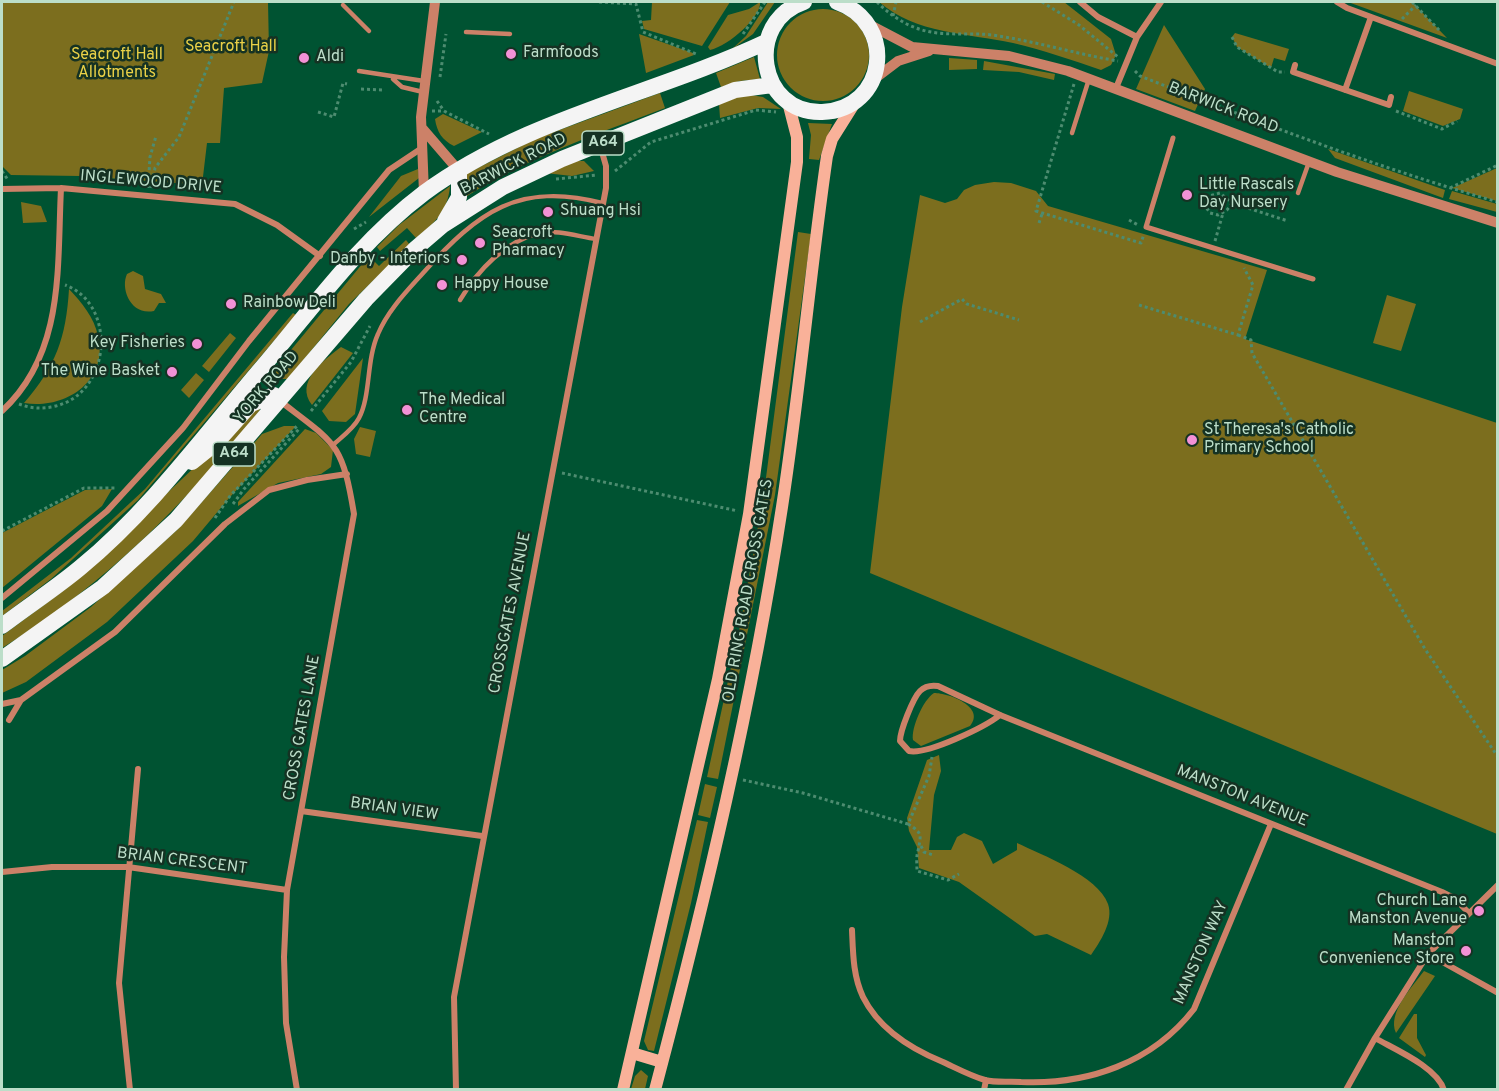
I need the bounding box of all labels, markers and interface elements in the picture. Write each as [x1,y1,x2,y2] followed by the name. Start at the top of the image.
[185,38,277,58] park label: Seacroft Hall
[523,44,599,64] place label: Farmfoods
[71,46,163,84] park label: Seacroft Hall Allotments
[504,47,518,61] marker: Farmfoods
[316,48,344,68] place label: Aldi
[297,51,311,65] marker: Aldi
[1165,79,1281,139] street label: BARWICK ROAD
[458,130,570,200] street label: BARWICK ROAD
[582,131,624,155] road number: A64
[79,167,223,199] street label: INGLEWOOD DRIVE
[1199,176,1294,214] place label: Little Rascals Day Nursery
[1180,188,1194,202] marker: Little Rascals Day Nursery
[560,202,641,222] place label: Shuang Hsi
[541,205,555,219] marker: Shuang Hsi
[492,224,565,262] place label: Seacroft Pharmacy
[473,236,487,250] marker: Seacroft Pharmacy
[330,250,450,270] place label: Danby - Interiors
[455,253,469,267] marker: Danby - Interiors
[454,275,549,295] place label: Happy House
[435,278,449,292] marker: Happy House
[243,294,336,314] place label: Rainbow Deli
[224,297,238,311] marker: Rainbow Deli
[90,334,185,354] place label: Key Fisheries
[190,337,204,351] marker: Key Fisheries
[230,348,304,428] street label: YORK ROAD
[41,362,160,382] place label: The Wine Basket
[165,365,179,379] marker: The Wine Basket
[419,391,505,429] place label: The Medical Centre
[400,403,414,417] marker: The Medical Centre
[1204,421,1354,459] place label: St Theresa's Catholic Primary School
[1185,433,1199,447] marker: St Theresa's Catholic Primary School
[213,442,255,466] road number: A64
[720,478,778,704] street label: OLD RING ROAD CROSS GATES
[486,530,536,696] street label: CROSSGATES AVENUE
[281,654,325,802] street label: CROSS GATES LANE
[1174,762,1310,832] street label: MANSTON AVENUE
[349,794,439,826] street label: BRIAN VIEW
[116,844,248,880] street label: BRIAN CRESCENT
[1349,892,1467,930] place label: Church Lane Manston Avenue
[1171,898,1233,1008] street label: MANSTON WAY
[1472,904,1486,918] marker: Church Lane Manston Avenue
[1319,932,1454,970] place label: Manston Convenience Store
[1459,944,1473,958] marker: Manston Convenience Store

